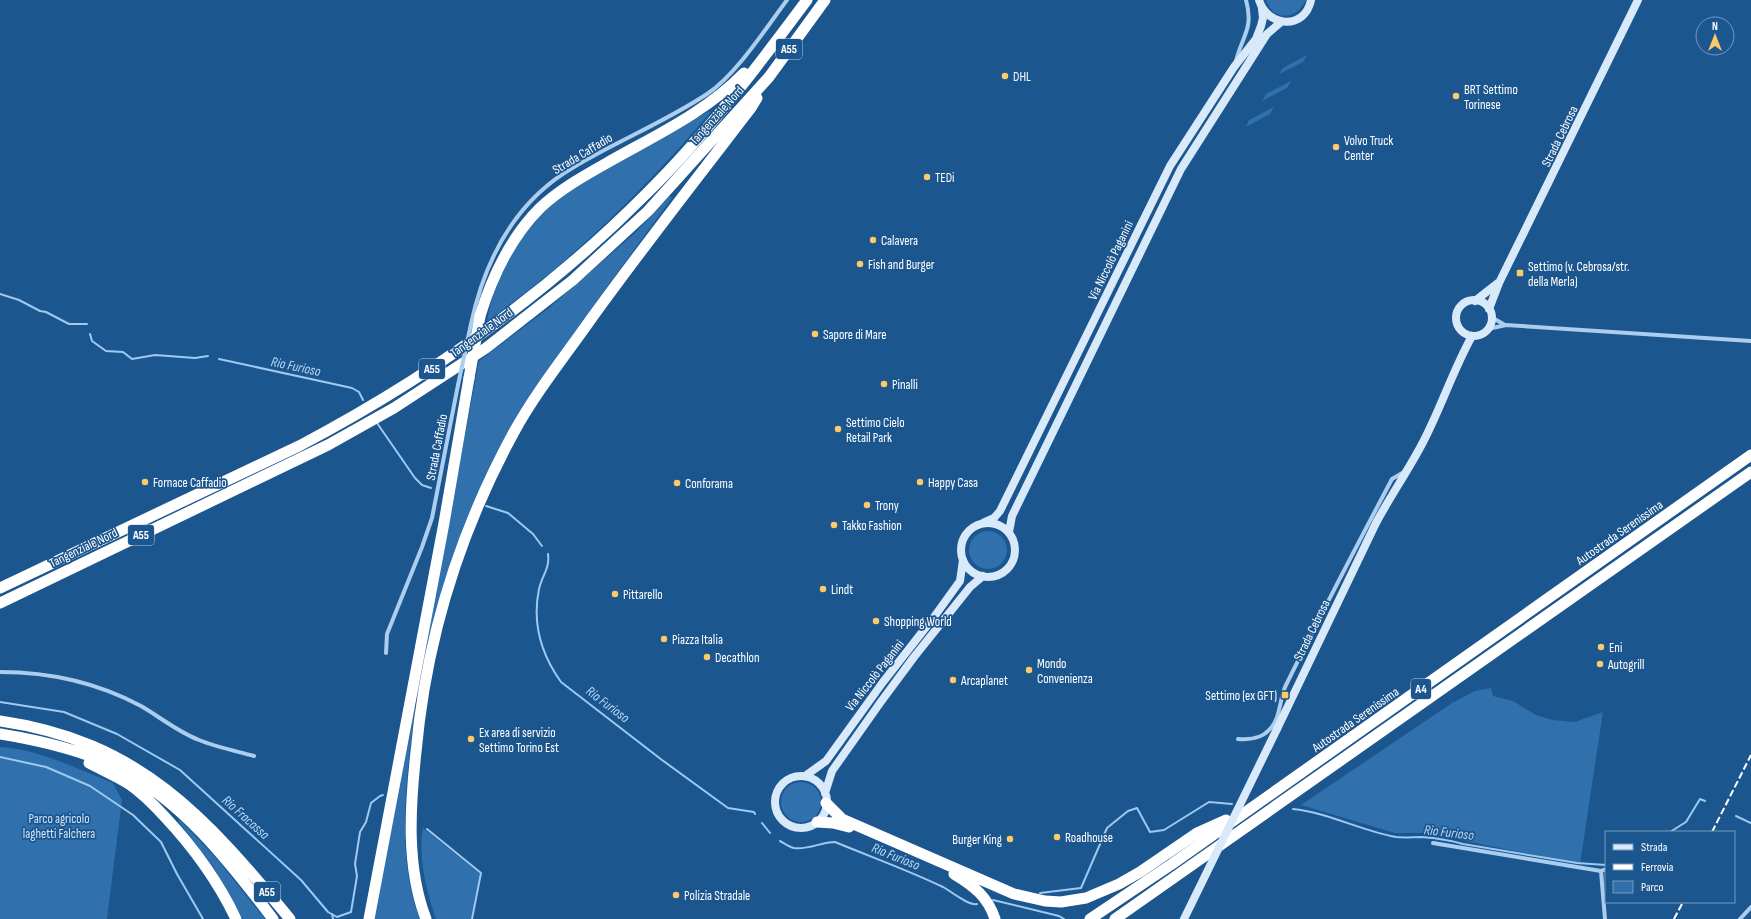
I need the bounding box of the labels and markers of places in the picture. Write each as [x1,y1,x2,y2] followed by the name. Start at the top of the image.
[1013,69,1031,85] place label: DHL
[1000,71,1010,81] marker: DHL
[1464,82,1518,113] place label: BRT Settimo Torinese
[1451,91,1461,101] marker: BRT Settimo Torinese
[1344,133,1393,164] place label: Volvo Truck Center
[1331,142,1341,152] marker: Volvo Truck Center
[935,170,954,186] place label: TEDi
[922,172,932,182] marker: TEDi
[881,233,918,249] place label: Calavera
[868,235,878,245] marker: Calavera
[868,257,935,273] place label: Fish and Burger
[855,259,865,269] marker: Fish and Burger
[1528,259,1629,290] place label: Settimo (v. Cebrosa/str. della Merla)
[1515,268,1525,278] marker: Settimo (v. Cebrosa/str. della Merla)
[823,327,887,343] place label: Sapore di Mare
[810,329,820,339] marker: Sapore di Mare
[892,377,918,393] place label: Pinalli
[879,379,889,389] marker: Pinalli
[846,415,905,446] place label: Settimo Cielo Retail Park
[833,424,843,434] marker: Settimo Cielo Retail Park
[153,475,227,491] place label: Fornace Caffadio
[928,475,978,491] place label: Happy Casa
[685,476,733,492] place label: Conforama
[140,477,150,487] marker: Fornace Caffadio
[915,477,925,487] marker: Happy Casa
[672,478,682,488] marker: Conforama
[875,498,899,514] place label: Trony
[862,500,872,510] marker: Trony
[842,518,902,534] place label: Takko Fashion
[829,520,839,530] marker: Takko Fashion
[831,582,853,598] place label: Lindt
[818,584,828,594] marker: Lindt
[623,587,663,603] place label: Pittarello
[610,589,620,599] marker: Pittarello
[884,614,952,630] place label: Shopping World
[871,616,881,626] marker: Shopping World
[672,632,723,648] place label: Piazza Italia
[659,634,669,644] marker: Piazza Italia
[1609,640,1622,656] place label: Eni
[1596,642,1606,652] marker: Eni
[715,650,760,666] place label: Decathlon
[702,652,712,662] marker: Decathlon
[1037,656,1093,687] place label: Mondo Convenienza
[1607,657,1644,673] place label: Autogrill
[1595,659,1605,669] marker: Autogrill
[1024,665,1034,675] marker: Mondo Convenienza
[960,673,1008,689] place label: Arcaplanet
[948,675,958,685] marker: Arcaplanet
[1205,688,1277,704] place label: Settimo (ex GFT)
[1280,690,1290,700] marker: Settimo (ex GFT)
[479,725,559,756] place label: Ex area di servizio Settimo Torino Est
[466,734,476,744] marker: Ex area di servizio Settimo Torino Est
[1065,830,1113,846] place label: Roadhouse
[952,832,1002,848] place label: Burger King
[1052,832,1062,842] marker: Roadhouse
[1005,834,1015,844] marker: Burger King
[684,888,750,904] place label: Polizia Stradale
[671,890,681,900] marker: Polizia Stradale

